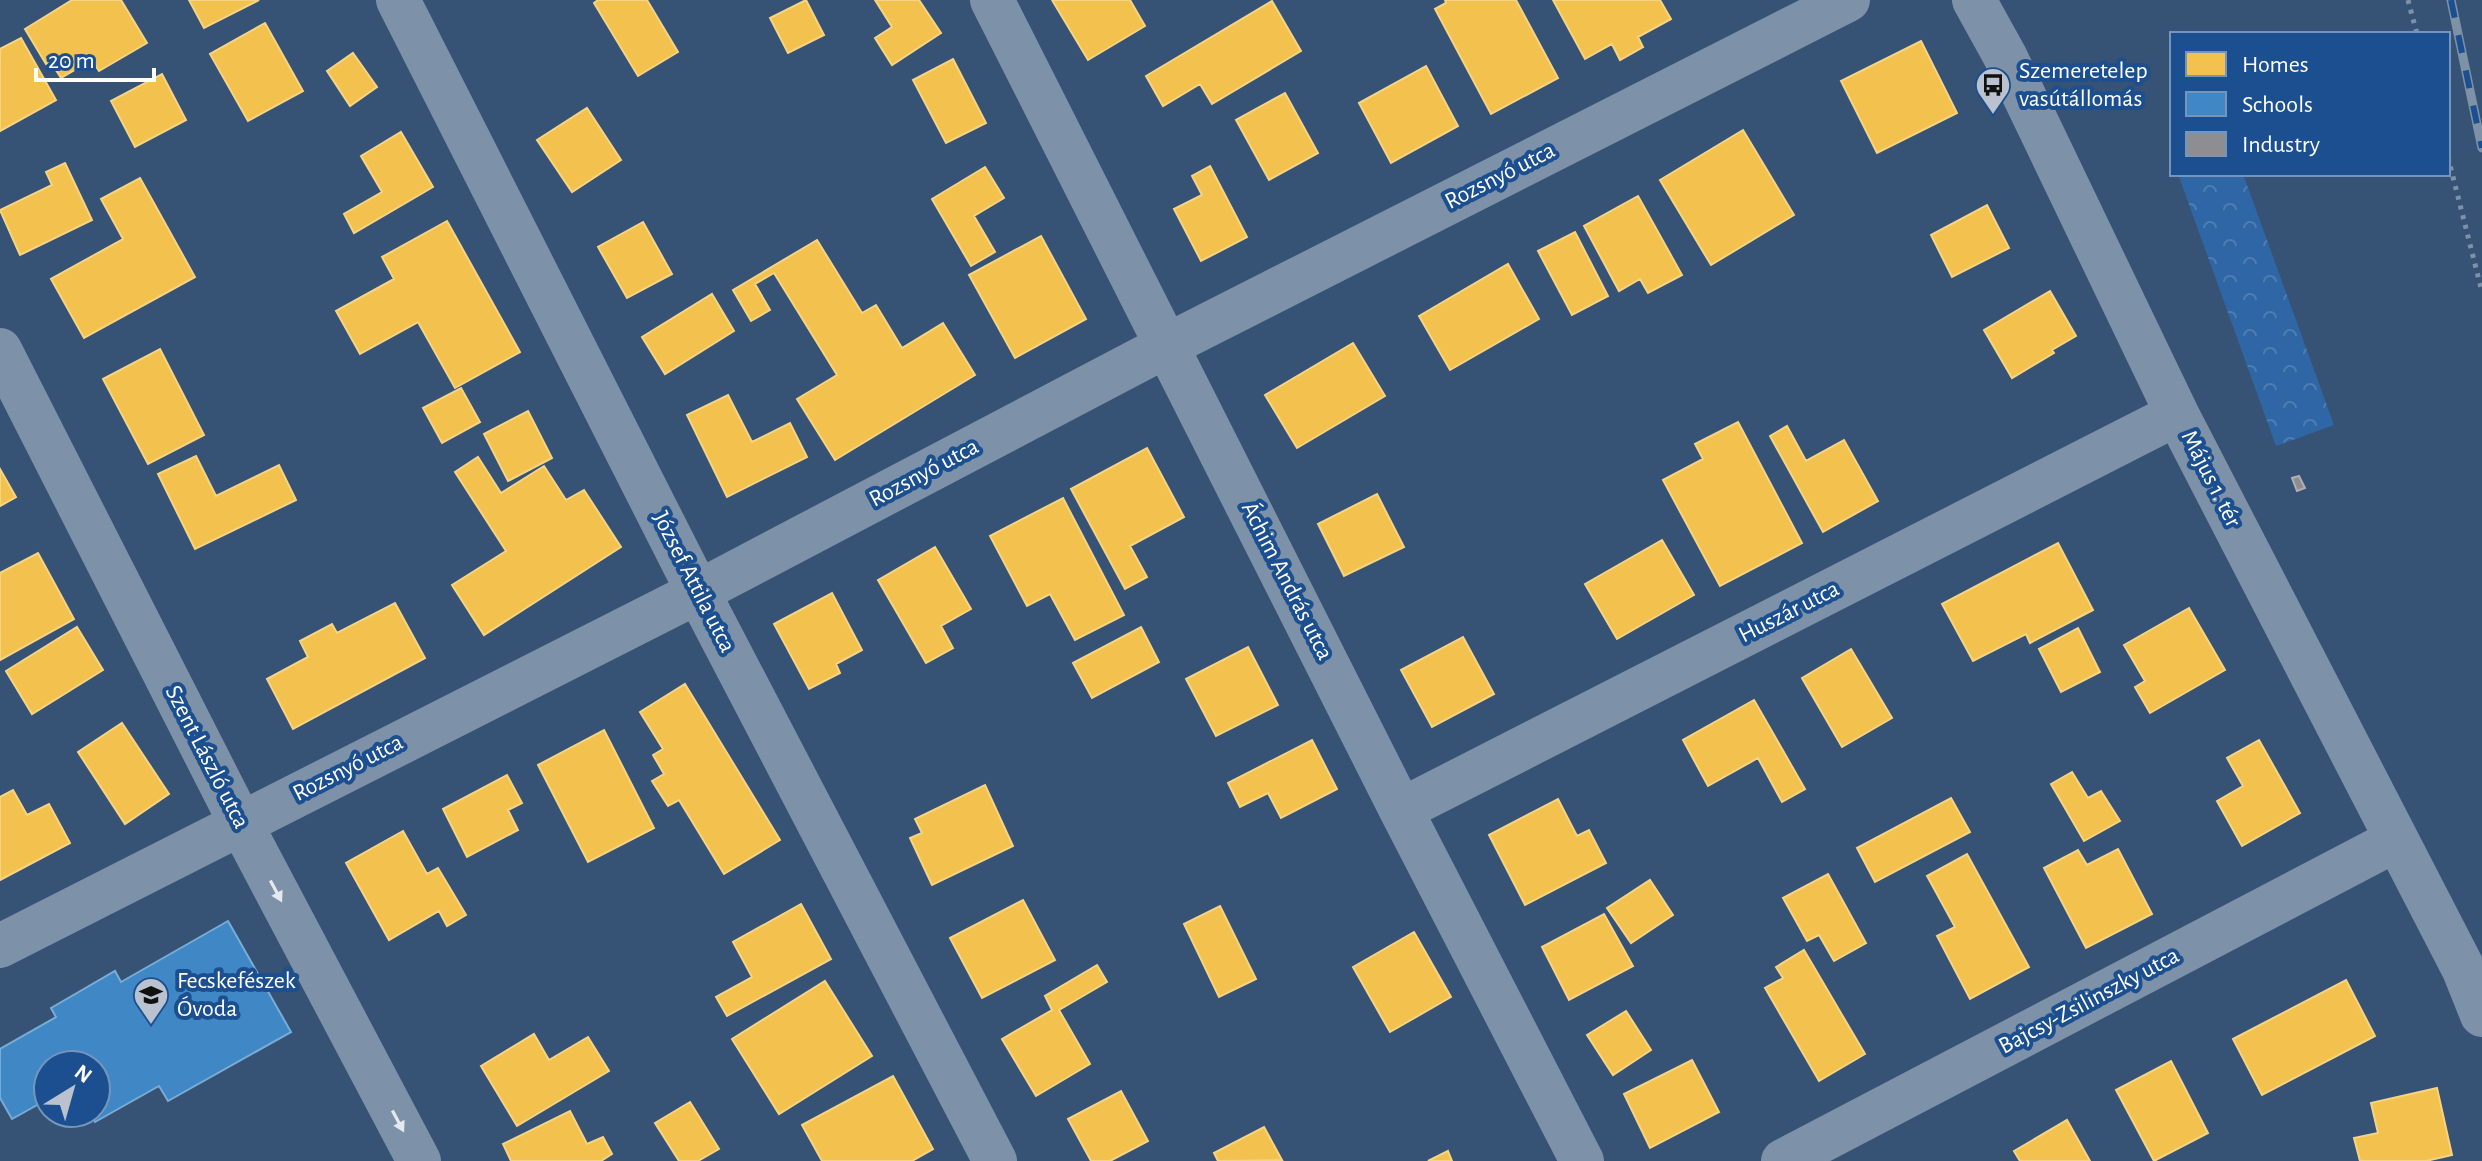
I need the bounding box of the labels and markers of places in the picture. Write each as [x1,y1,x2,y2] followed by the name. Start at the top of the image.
[2019,59,2148,111] place label: Szemeretelep vasútállomás
[1974,66,2012,116] bus stop icon: Szemeretelep vasútállomás
[177,969,296,1021] place label: Fecskefészek Óvoda
[132,976,170,1026] school or university icon: Fecskefészek Óvoda

